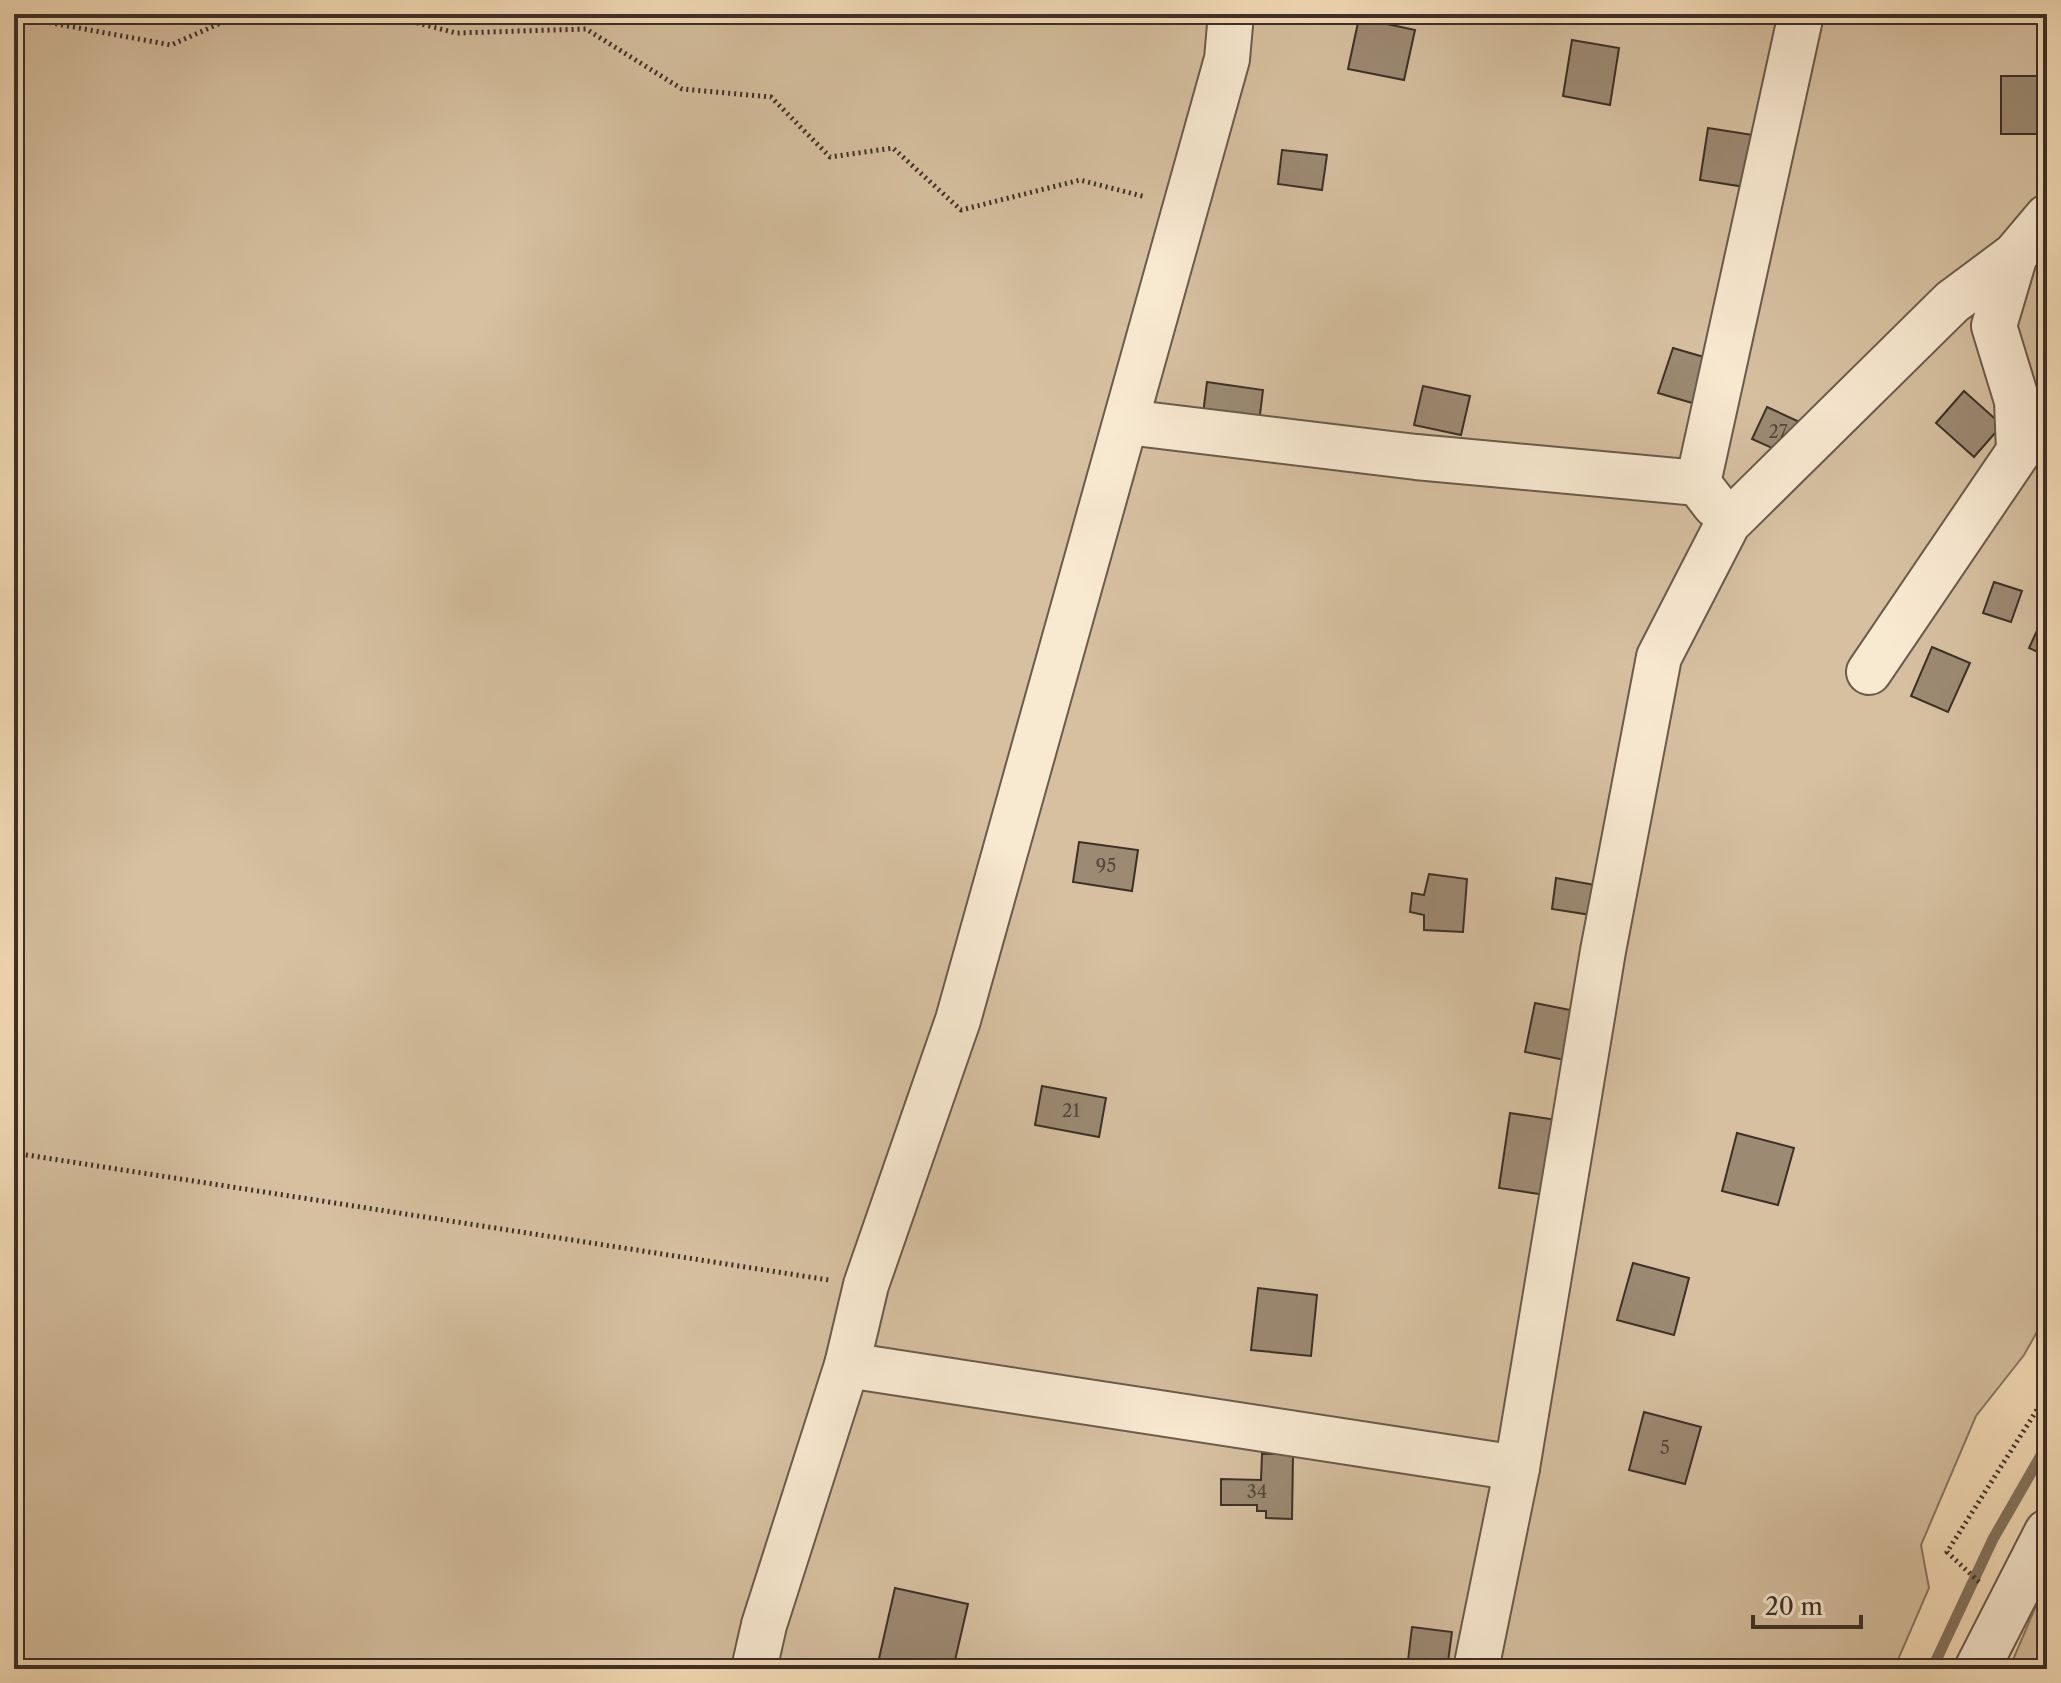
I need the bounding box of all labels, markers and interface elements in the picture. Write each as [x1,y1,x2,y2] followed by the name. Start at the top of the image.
[1768,421,1788,443] house number: 27
[1096,855,1116,877] house number: 95
[1062,1100,1080,1122] house number: 21
[1660,1437,1670,1459] house number: 5
[1247,1481,1267,1503] house number: 34
[1753,1579,1861,1629] scale bar
[1765,1592,1823,1621] text: 20 m

